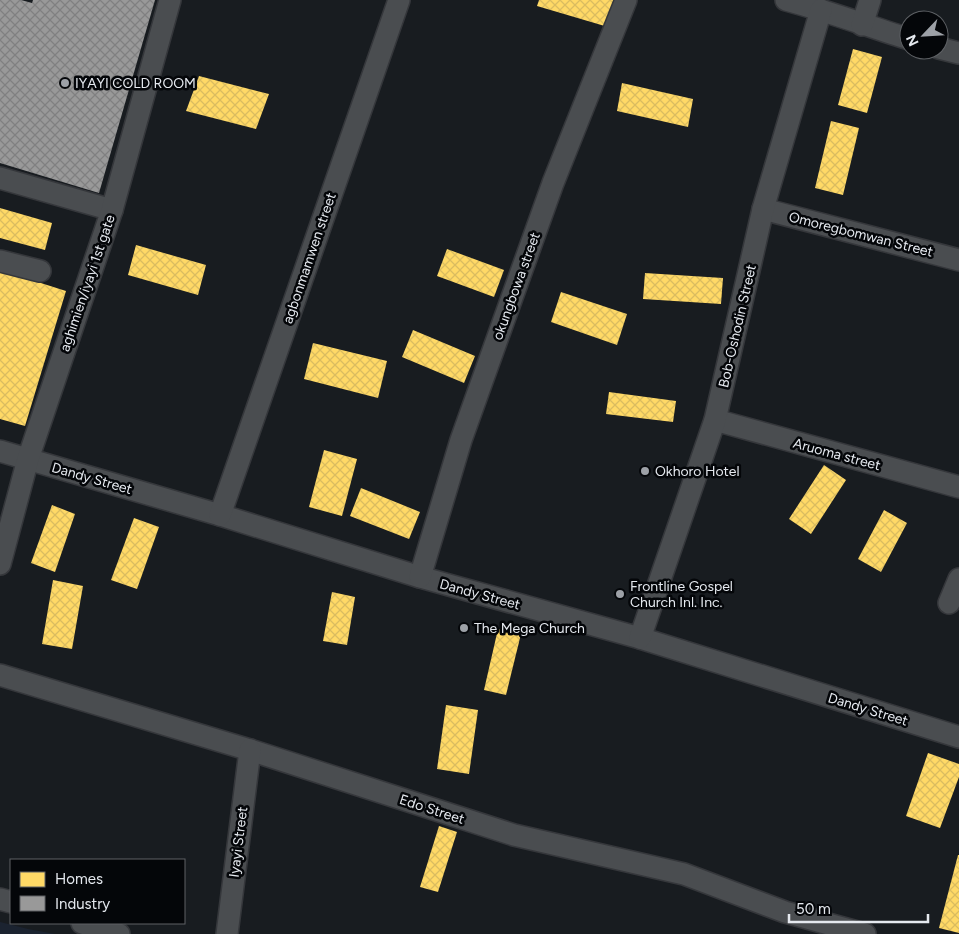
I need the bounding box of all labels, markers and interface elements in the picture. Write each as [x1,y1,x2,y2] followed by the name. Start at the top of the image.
[899,10,949,60] north arrow
[903,32,923,49] text: N
[75,75,196,92] place label: IYAYI COLD ROOM
[59,77,71,89] marker: IYAYI COLD ROOM
[279,191,340,326] street label: agbonmamwen street
[787,208,935,261] street label: Omoregbomwan Street
[56,212,119,354] street label: aghimien/iyayi 1st gate
[489,230,544,342] street label: okungbowa street
[715,263,760,389] street label: Bob-Oshodin Street
[791,435,882,474] street label: Aruoma street
[50,459,134,498] street label: Dandy Street
[655,463,740,480] place label: Okhoro Hotel
[639,465,651,477] marker: Okhoro Hotel
[438,576,522,613] street label: Dandy Street
[630,578,733,611] place label: Frontline Gospel Church Inl. Inc.
[614,588,626,600] marker: Frontline Gospel Church Inl. Inc.
[474,620,585,637] place label: The Mega Church
[458,622,470,634] marker: The Mega Church
[826,689,910,730] street label: Dandy Street
[397,791,466,828] street label: Edo Street
[226,806,251,878] street label: Iyayi Street
[10,859,185,924] legend
[55,870,103,888] text: Homes
[789,892,928,924] scale bar
[55,895,110,913] text: Industry
[796,900,831,918] text: 50 m

